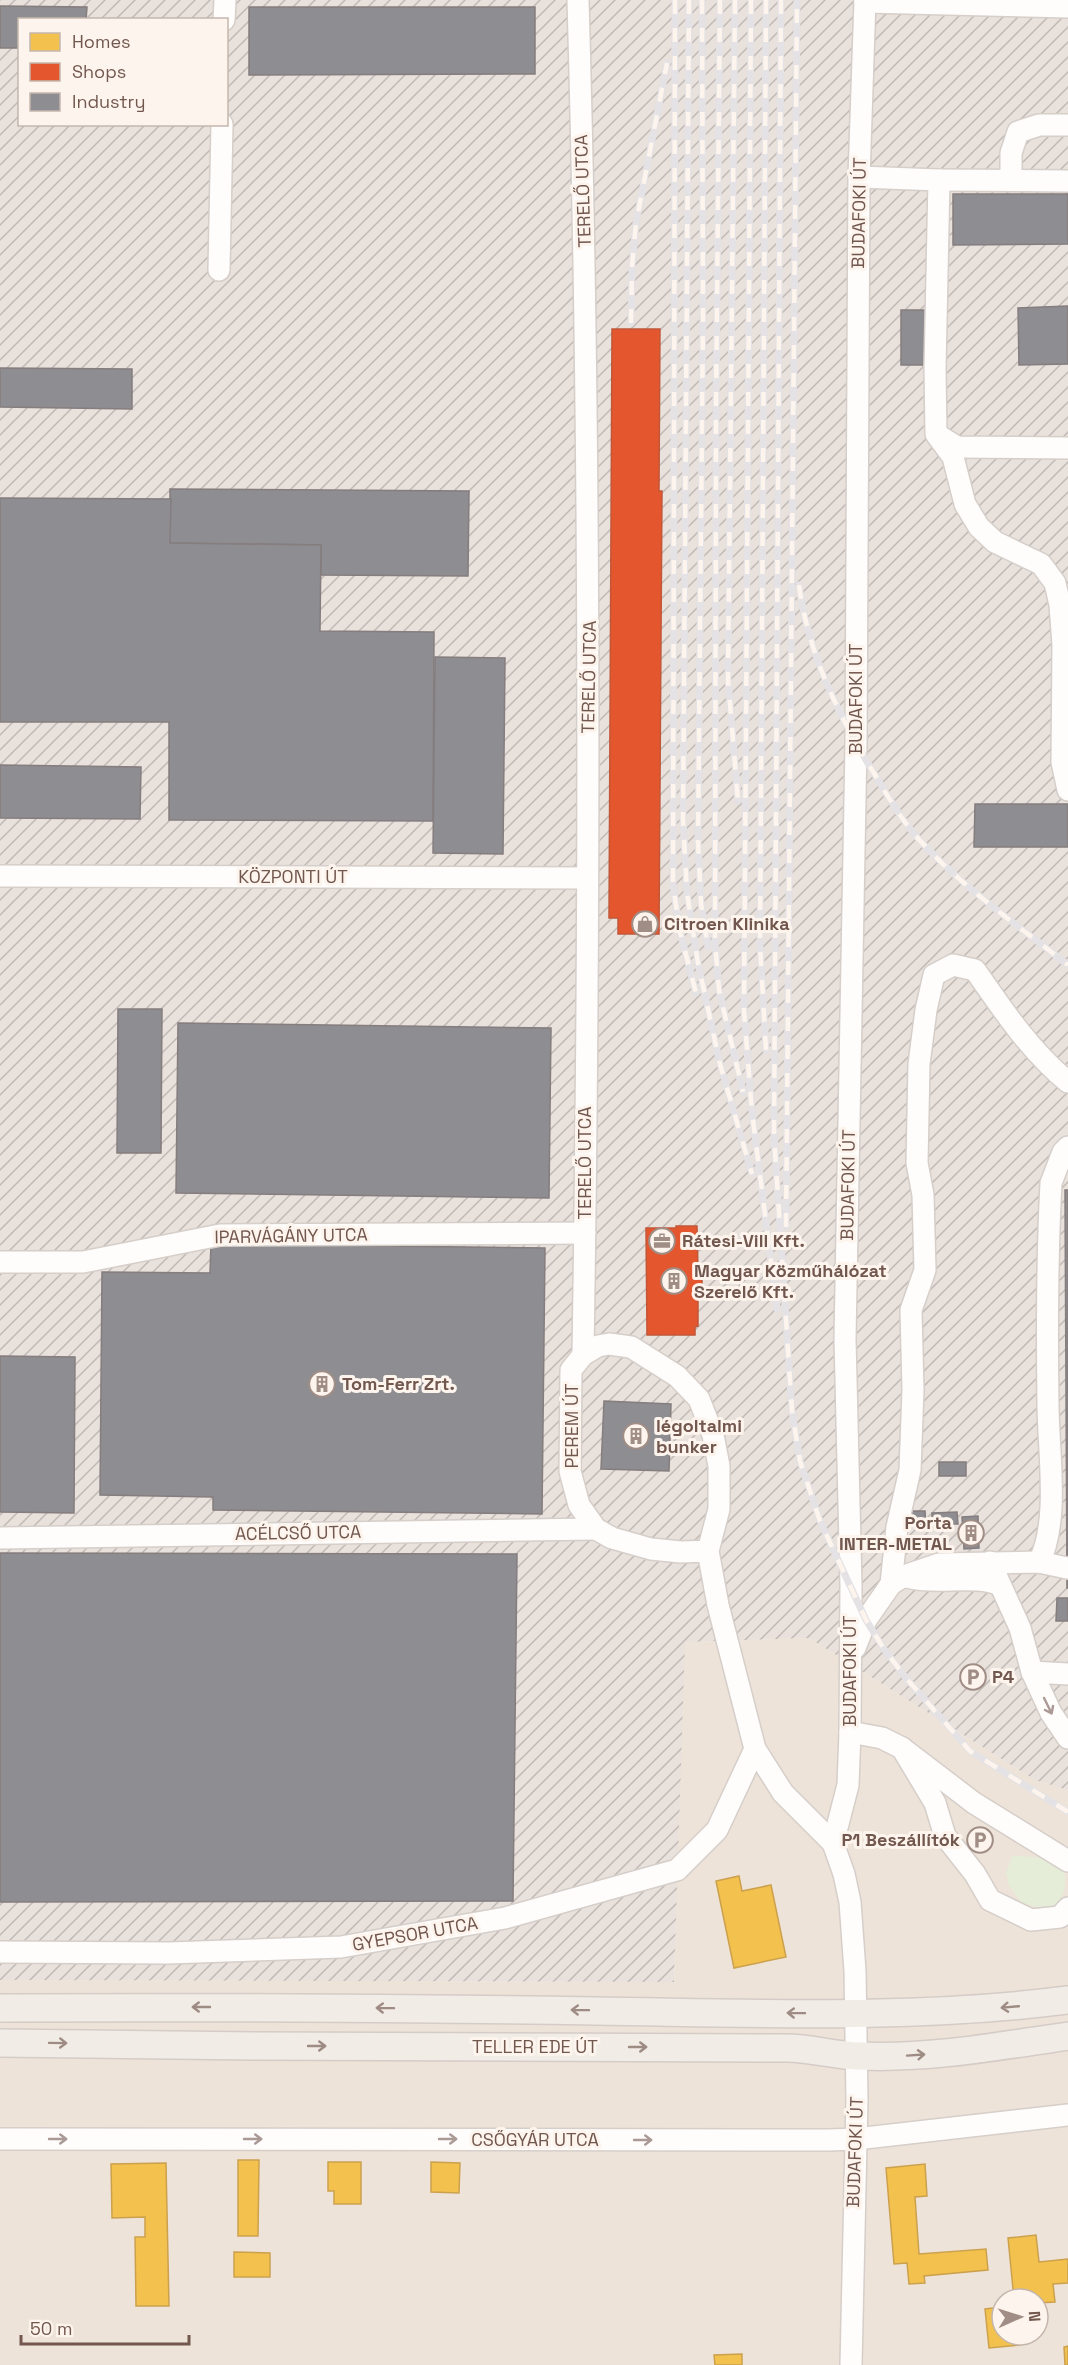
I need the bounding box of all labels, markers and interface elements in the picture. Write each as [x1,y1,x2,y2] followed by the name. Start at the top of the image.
[18,18,228,126] legend
[72,30,131,53] text: Homes
[72,60,126,83] text: Shops
[72,90,145,113] text: Industry
[569,134,596,248] street label: TERELŐ UTCA
[846,157,871,269] street label: BUDAFOKI ÚT
[576,620,601,734] street label: TERELŐ UTCA
[844,643,867,755] street label: BUDAFOKI ÚT
[238,865,348,888] street label: KÖZPONTI ÚT
[630,909,660,939] shop icon: Citroen Klinika
[664,912,790,935] place label: Citroen Klinika
[573,1106,596,1220] street label: TERELŐ UTCA
[835,1129,860,1241] street label: BUDAFOKI ÚT
[214,1223,368,1248] street label: IPARVÁGÁNY UTCA
[647,1226,677,1256] office icon: Rátesi-Vill Kft.
[682,1229,805,1252] place label: Rátesi-Vill Kft.
[694,1259,887,1303] place label: Magyar Közműhálózat Szerelő Kft.
[659,1266,689,1296] building icon: Magyar Közműhálózat Szerelő Kft.
[307,1369,337,1399] building icon: Tom-Ferr Zrt.
[342,1372,455,1395] place label: Tom-Ferr Zrt.
[560,1383,583,1469] street label: PEREM ÚT
[656,1414,742,1458] place label: légoltalmi bunker
[621,1421,651,1451] building icon: légoltalmi bunker
[839,1511,953,1555] place label: Porta INTER-METAL
[956,1518,986,1548] building icon: Porta INTER-METAL
[235,1520,361,1545] street label: ACÉLCSŐ UTCA
[838,1615,861,1727] street label: BUDAFOKI ÚT
[958,1662,988,1692] parking icon: P4
[992,1665,1015,1688] place label: P4
[1043,1697,1055,1715] one-way arrow
[965,1825,995,1855] parking icon: P1 Beszállítók
[842,1828,960,1851] place label: P1 Beszállítók
[350,1911,479,1956] street label: GYEPSOR UTCA
[192,2001,212,2013] one-way arrow
[376,2002,396,2014] one-way arrow
[1000,2002,1020,2013] one-way arrow
[571,2005,591,2016] one-way arrow
[787,2007,807,2019] one-way arrow
[472,2035,598,2058] street label: TELLER EDE ÚT
[48,2038,68,2049] one-way arrow
[307,2040,327,2052] one-way arrow
[628,2041,648,2053] one-way arrow
[906,2049,926,2060] one-way arrow
[841,2096,868,2208] street label: BUDAFOKI ÚT
[471,2128,599,2151] street label: CSŐGYÁR UTCA
[48,2133,68,2145] one-way arrow
[243,2133,263,2145] one-way arrow
[438,2133,458,2145] one-way arrow
[633,2134,653,2146] one-way arrow
[990,2287,1050,2347] north arrow
[21,2308,189,2346] scale bar
[1024,2310,1045,2322] text: N
[30,2317,72,2340] text: 50 m

